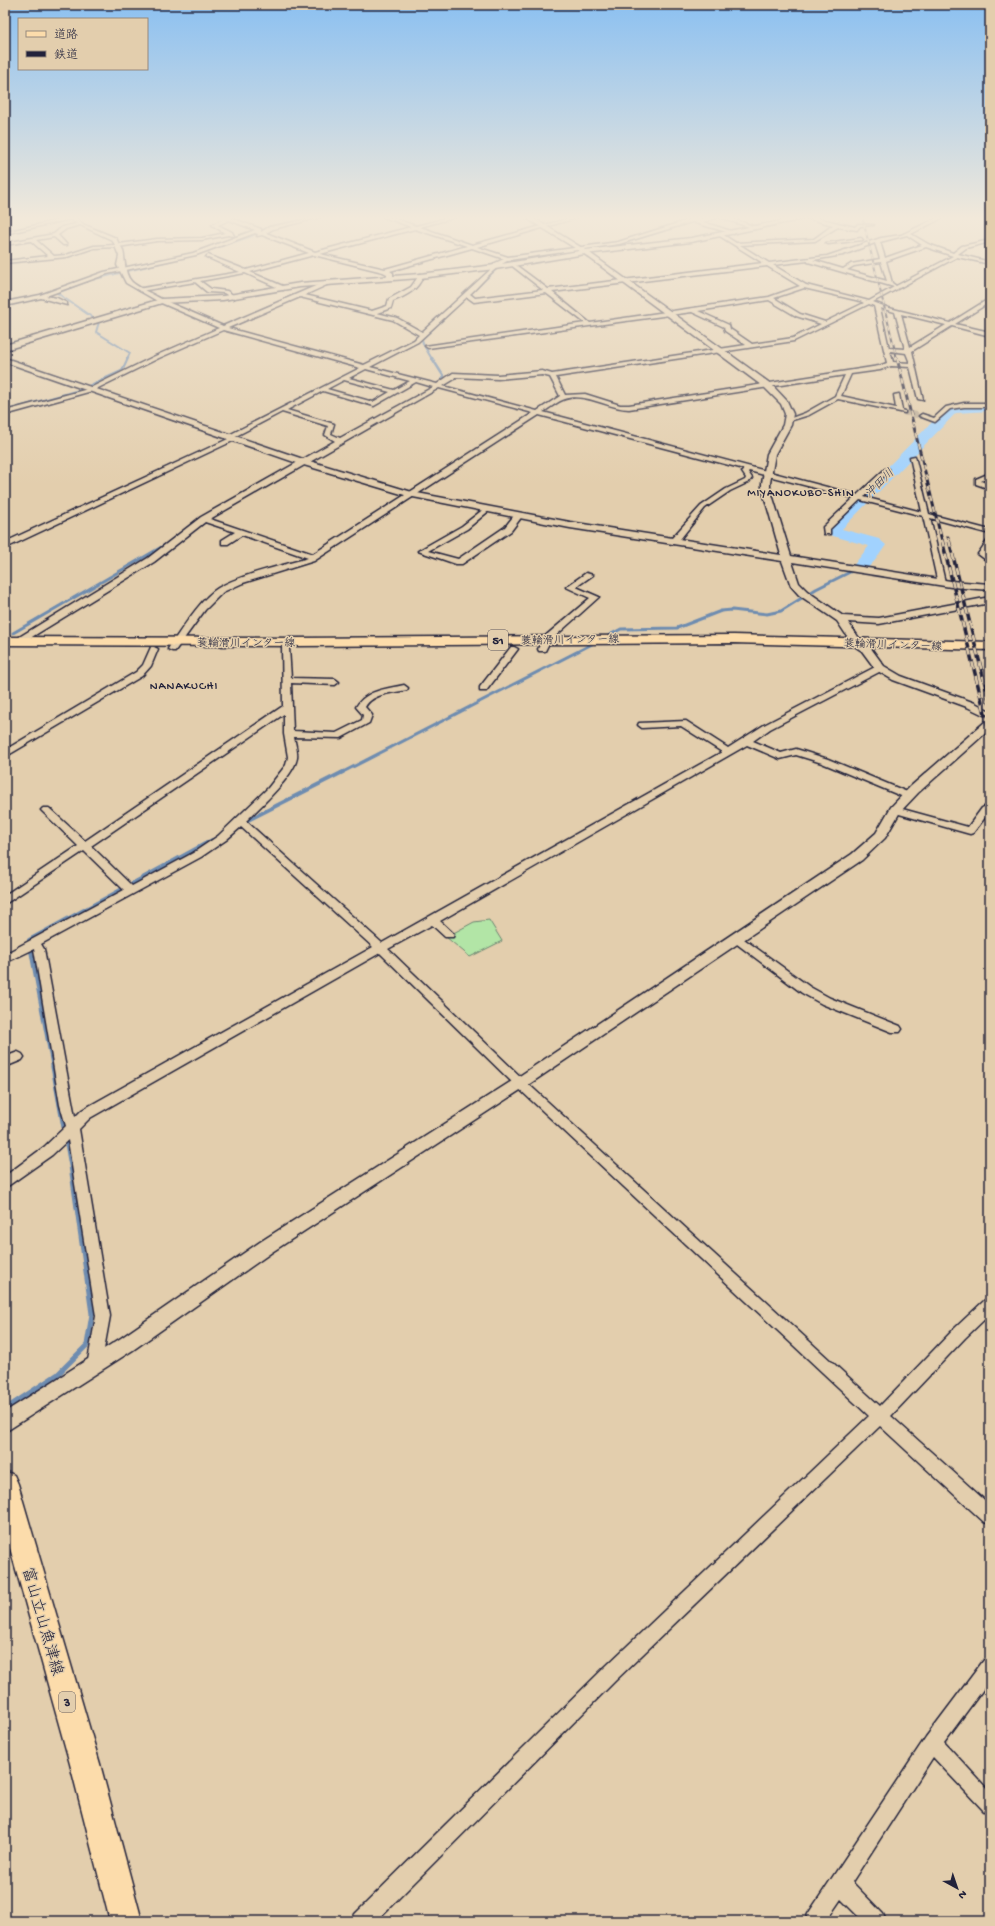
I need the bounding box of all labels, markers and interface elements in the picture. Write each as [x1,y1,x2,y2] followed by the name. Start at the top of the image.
[18,18,148,70] legend
[54,28,78,43] text: 道路
[54,48,78,63] text: 鉄道
[862,466,898,502] water label: 沖田川
[747,487,855,501] district label: MIYANOKUBO-SHIN
[488,630,508,650] road number: 51
[521,633,619,648] street label: 蓑輪滑川インター線
[197,637,295,650] street label: 蓑輪滑川インター線
[843,637,942,654] street label: 蓑輪滑川インター線
[150,680,218,694] district label: NANAKUCHI
[16,1565,67,1678] street label: 富山立山魚津線
[59,1692,75,1712] road number: 3
[937,1868,977,1908] north arrow
[956,1887,969,1901] text: N

